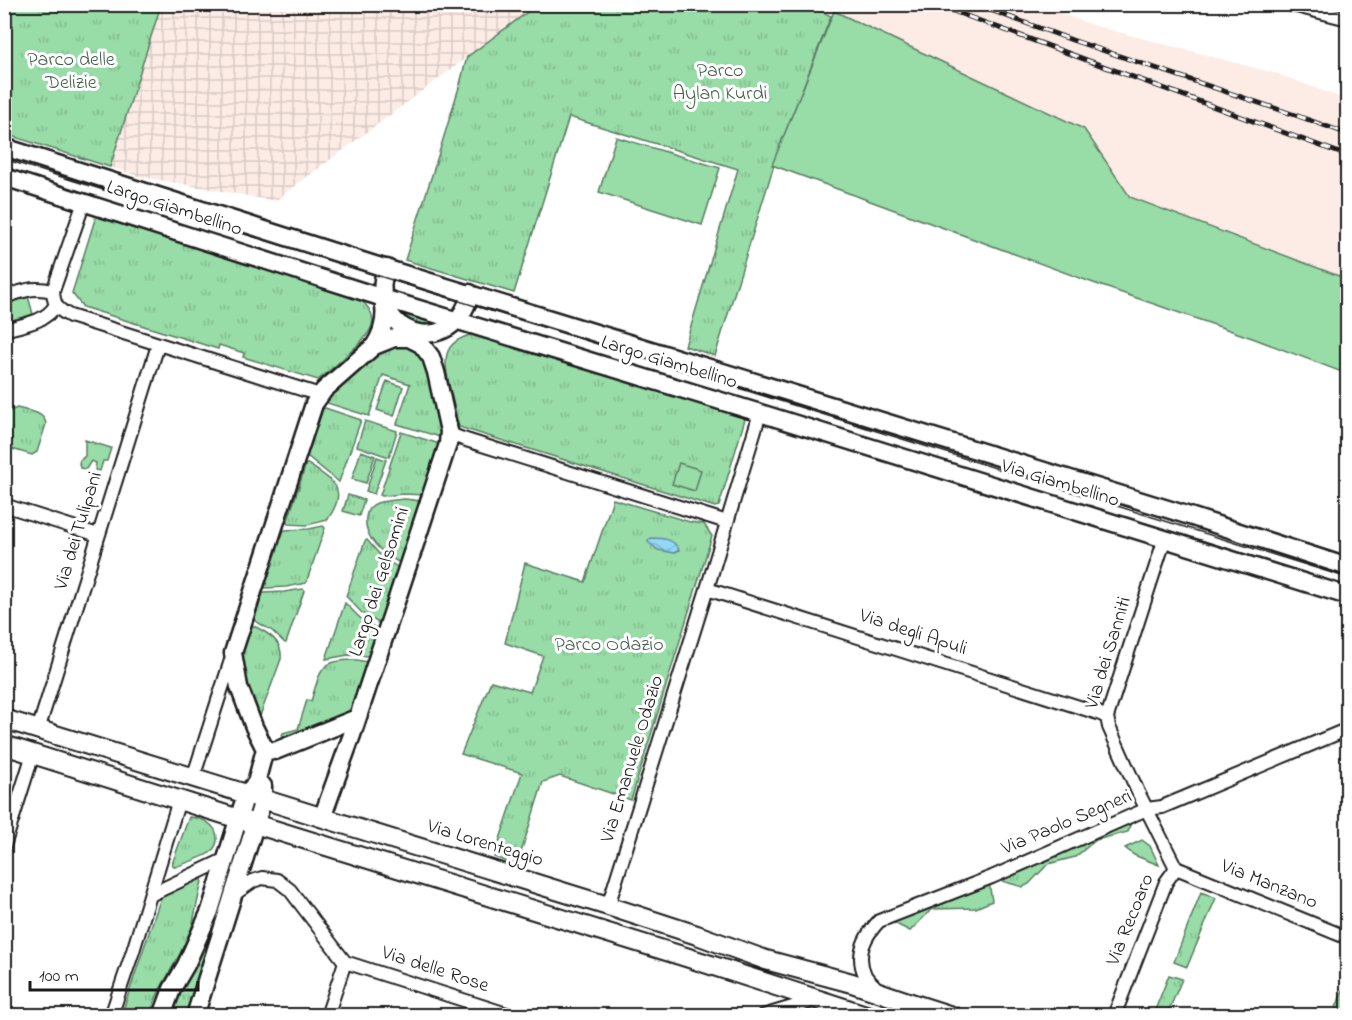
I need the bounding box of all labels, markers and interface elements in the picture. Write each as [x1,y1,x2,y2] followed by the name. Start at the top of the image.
[27,46,115,98] park label: Parco delle Delizie
[673,57,767,109] park label: Parco Aylan Kurdi
[102,173,246,246] street label: Largo Giambellino
[597,328,741,398] street label: Largo Giambellino
[996,452,1123,516] street label: Via Giambellino
[47,468,111,595] street label: Via dei Tulipani
[342,504,419,661] street label: Largo dei Gelsomini
[1078,593,1140,714] street label: Via dei Sanniti
[854,602,971,665] street label: Via degli Apuli
[554,631,664,660] park label: Parco Odazio
[594,672,672,847] street label: Via Emanuele Odazio
[996,783,1137,865] street label: Via Paolo Segneri
[422,812,547,876] street label: Via Lorenteggio
[1215,852,1322,918] street label: Via Manzano
[1099,870,1163,971] street label: Via Recoaro
[377,939,492,1001] street label: Via delle Rose
[30,954,198,992] scale bar
[39,964,79,990] text: 100 m

